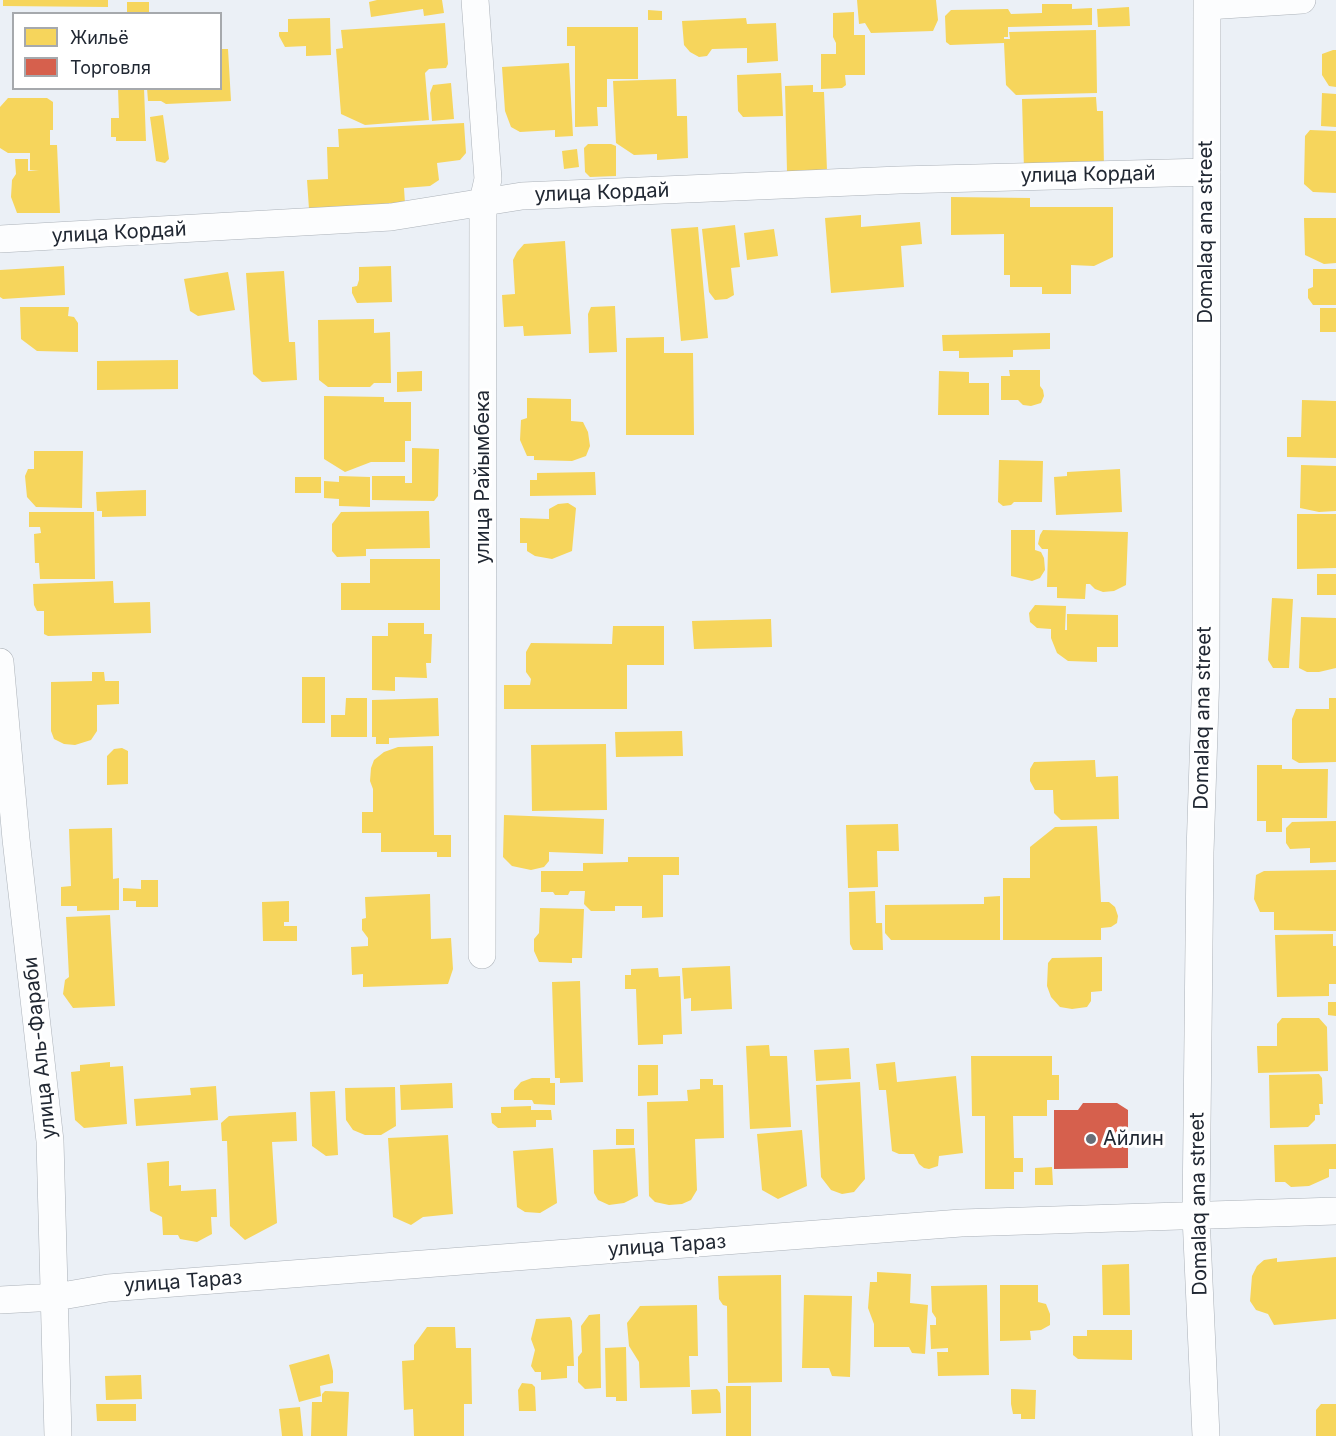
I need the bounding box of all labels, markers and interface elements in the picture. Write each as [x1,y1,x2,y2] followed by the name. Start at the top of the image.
[12,12,222,90] legend
[70,27,129,48] text: Жильё
[70,57,151,78] text: Торговля
[1194,140,1218,324] street label: Domalaq ana street
[1020,162,1156,188] street label: улица Кордай
[534,179,670,207] street label: улица Кордай
[51,217,187,249] street label: улица Кордай
[471,390,495,564] street label: улица Райымбека
[1189,626,1217,810] street label: Domalaq ana street
[18,956,62,1140] street label: улица Аль-Фараби
[1185,1112,1213,1296] street label: Domalaq ana street
[1103,1127,1164,1151] place label: Айлин
[1084,1132,1098,1146] marker: Айлин
[607,1230,727,1262] street label: улица Тараз
[123,1266,243,1298] street label: улица Тараз

